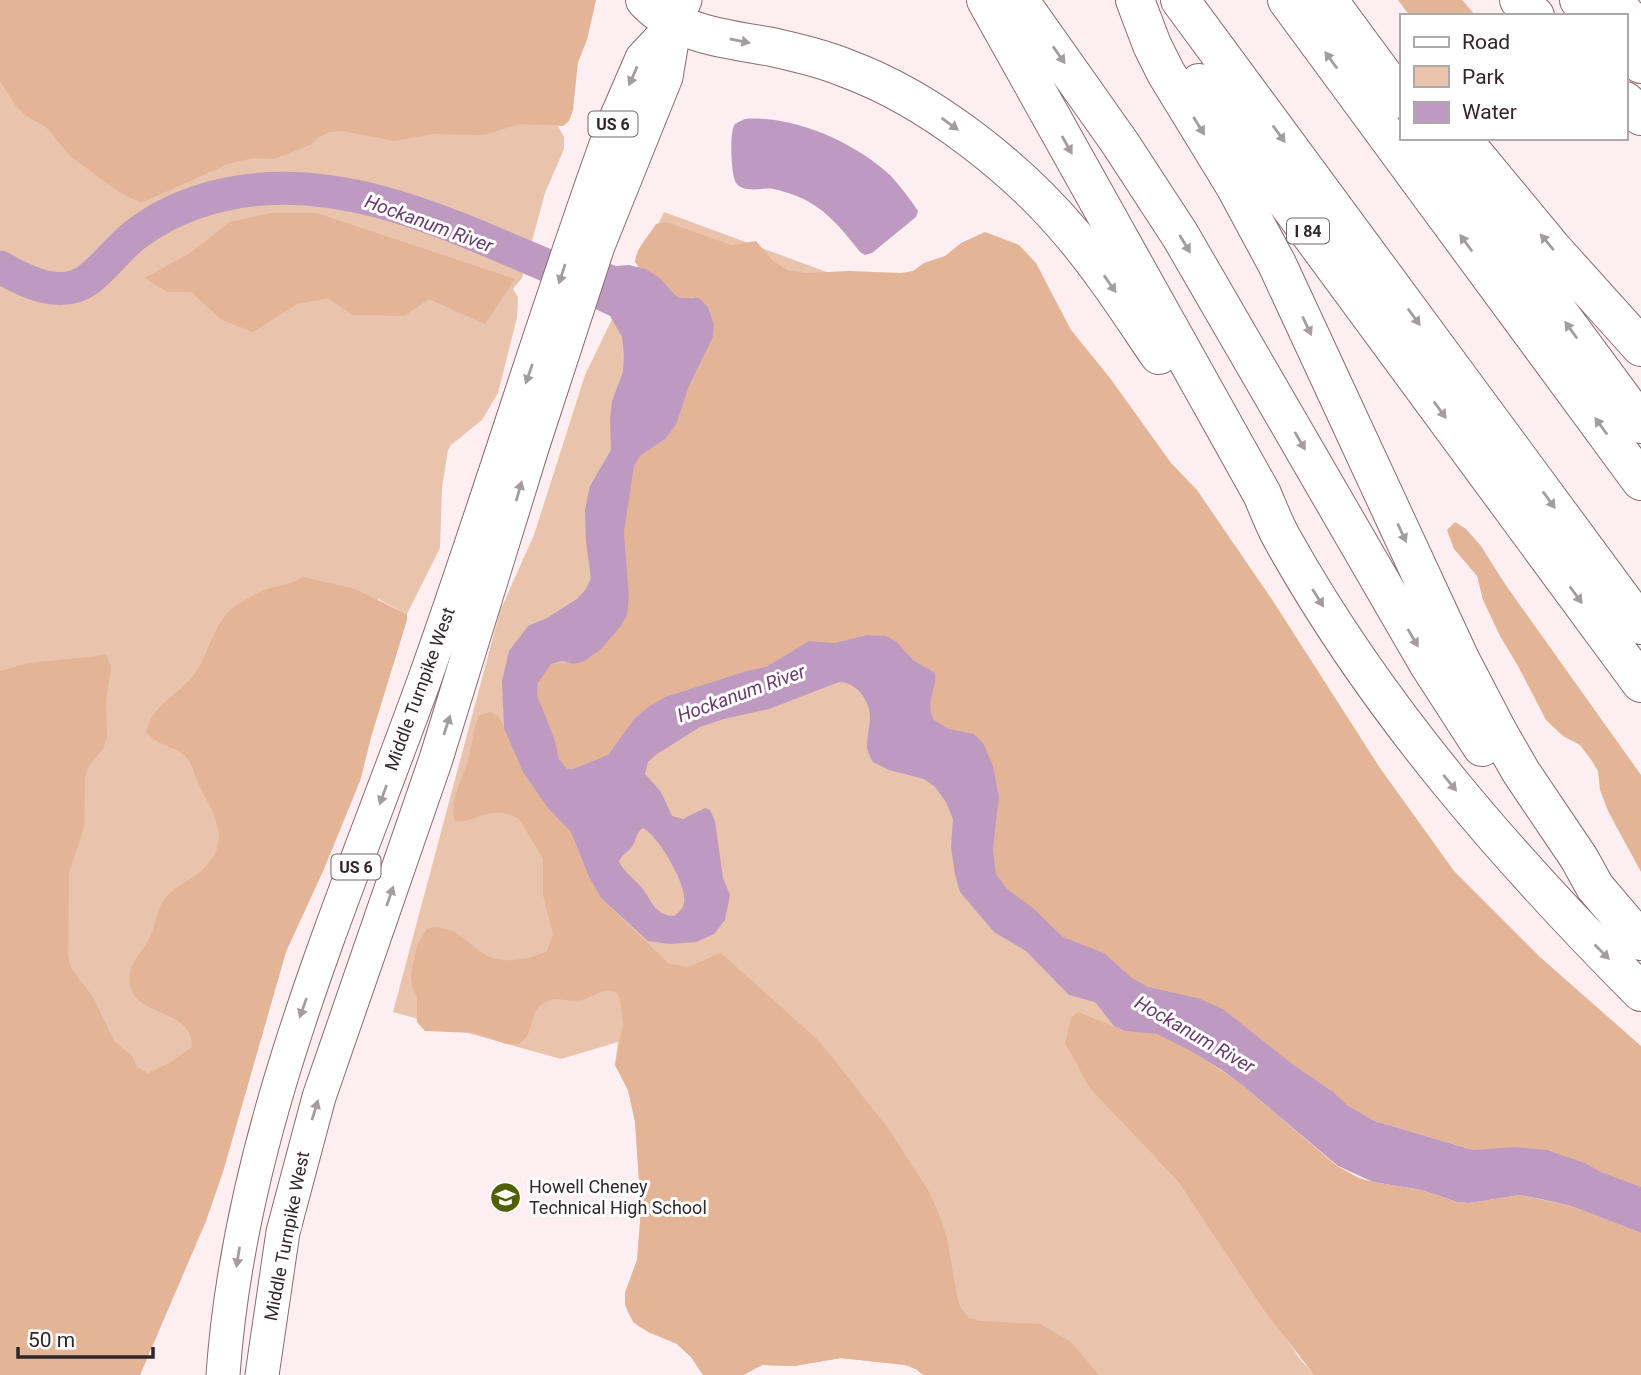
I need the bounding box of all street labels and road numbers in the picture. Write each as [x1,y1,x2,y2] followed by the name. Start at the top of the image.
[588,112,638,136] road number: US 6
[1287,218,1329,244] road number: I 84
[380,604,459,773] street label: Middle Turnpike West
[332,854,380,880] road number: US 6
[260,1149,313,1322] street label: Middle Turnpike West

